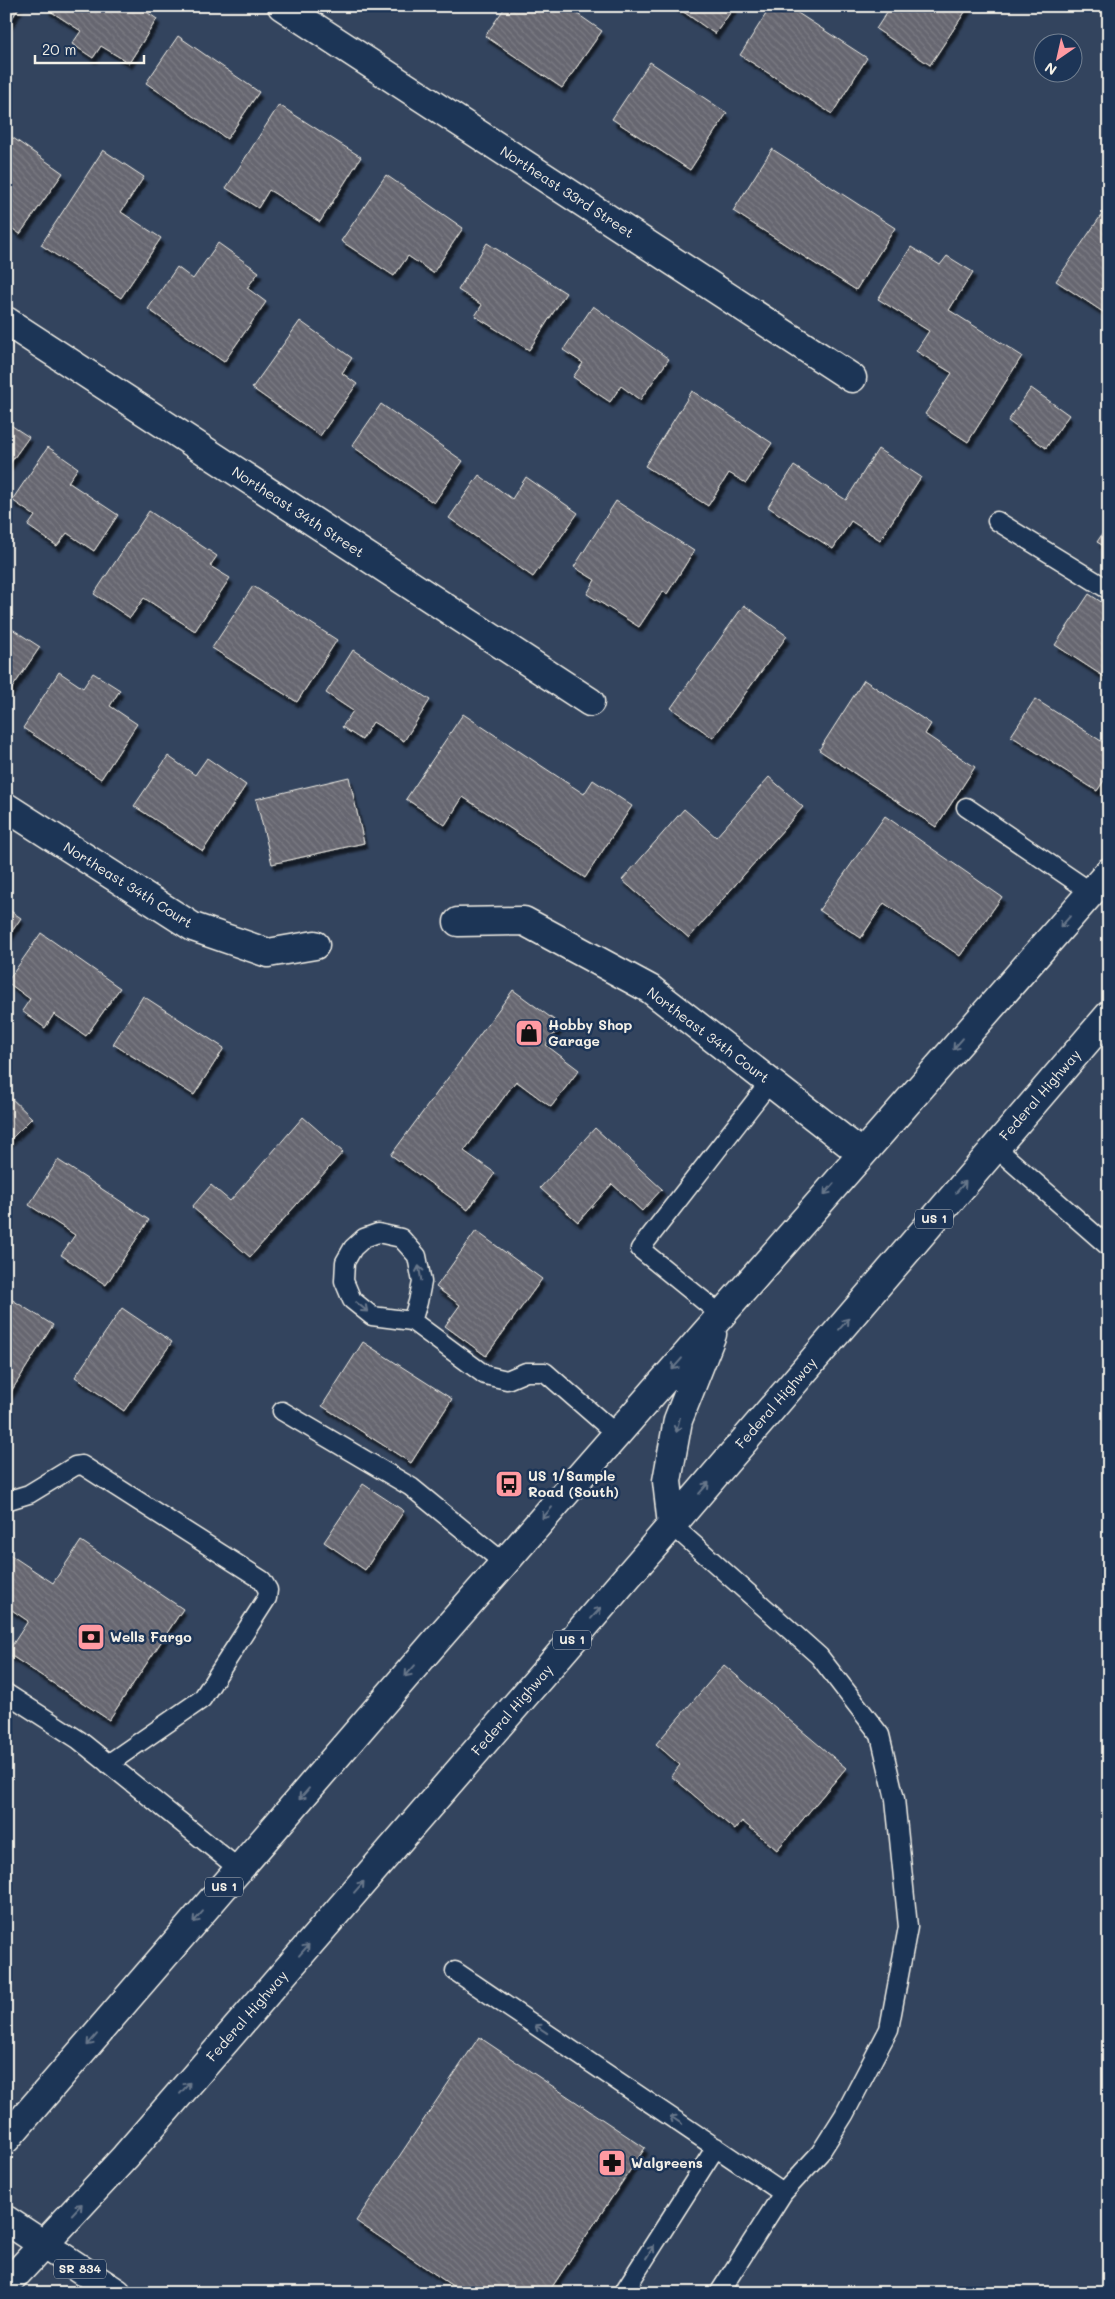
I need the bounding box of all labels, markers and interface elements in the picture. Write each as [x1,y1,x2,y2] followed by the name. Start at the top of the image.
[35,32,144,64] scale bar
[1032,32,1082,82] north arrow
[42,39,76,59] text: 20 m
[1041,58,1060,80] text: N
[497,141,638,242] street label: Northeast 33rd Street
[228,462,368,562] street label: Northeast 34th Street
[60,837,196,932] street label: Northeast 34th Court
[1060,915,1071,928] one-way arrow
[643,982,773,1087] street label: Northeast 34th Court
[548,1015,633,1050] place label: Hobby Shop Garage
[514,1018,544,1048] shop icon: Hobby Shop Garage
[952,1037,963,1050] one-way arrow
[995,1045,1085,1144] street label: Federal Highway
[955,1181,967,1194] one-way arrow
[824,1183,835,1196] one-way arrow
[915,1210,953,1228] road number: US 1
[415,1266,425,1282] one-way arrow
[355,1302,368,1313] one-way arrow
[838,1318,849,1331] one-way arrow
[731,1353,821,1452] street label: Federal Highway
[671,1358,683,1371] one-way arrow
[673,1417,682,1433] one-way arrow
[528,1466,619,1501] place label: US 1/Sample Road (South)
[494,1469,524,1499] bus stop icon: US 1/Sample Road (South)
[698,1481,710,1494] one-way arrow
[542,1506,553,1519] one-way arrow
[590,1607,602,1620] one-way arrow
[76,1622,106,1652] bank icon: Wells Fargo
[110,1627,192,1646] place label: Wells Fargo
[553,1630,591,1650] road number: US 1
[467,1660,557,1759] street label: Federal Highway
[404,1664,415,1677] one-way arrow
[298,1787,309,1800] one-way arrow
[205,1878,243,1896] road number: US 1
[353,1880,365,1893] one-way arrow
[192,1910,203,1923] one-way arrow
[298,1944,310,1957] one-way arrow
[202,1966,292,2065] street label: Federal Highway
[534,2024,548,2034] one-way arrow
[86,2033,97,2046] one-way arrow
[179,2081,191,2094] one-way arrow
[669,2115,683,2125] one-way arrow
[597,2148,627,2178] pharmacy icon: Walgreens
[631,2153,703,2172] place label: Walgreens
[71,2203,83,2215] one-way arrow
[645,2245,655,2259] one-way arrow
[54,2260,106,2278] road number: SR 834

